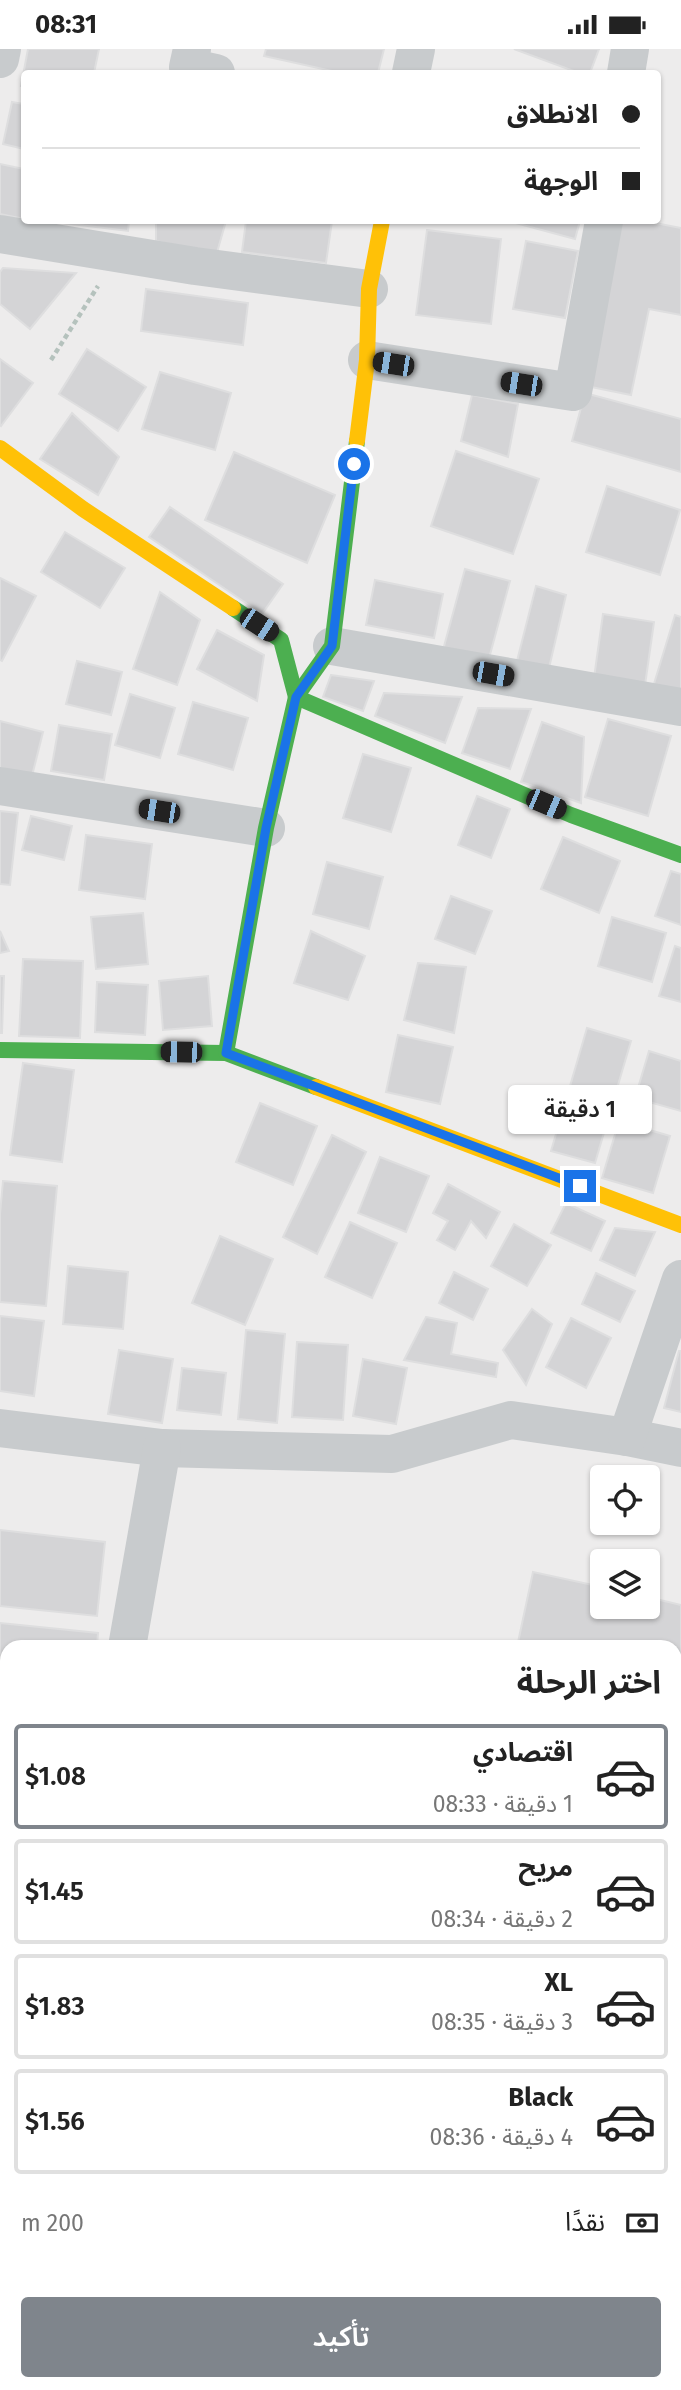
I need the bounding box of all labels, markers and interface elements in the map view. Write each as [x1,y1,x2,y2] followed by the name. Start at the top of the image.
[35,9,97,40] text: 08:31
[507,99,598,130] text: الانطلاق
[524,166,598,197] text: الوجهة
[371,350,416,378] car
[499,370,544,398] car
[338,448,370,480] route start
[236,605,283,645] car
[471,660,516,688] car
[523,786,570,822] car
[137,797,182,825] car
[160,1041,203,1063] car
[508,1085,652,1133] callout: 1 دقيقة
[544,1095,616,1123] text: 1 دقيقة
[564,1170,596,1202] route end
[590,1465,660,1619] map controls
[590,1465,660,1535] button: locate
[590,1549,660,1619] button: layers
[517,1663,661,1701] text: اختر الرحلة
[473,1737,573,1768] text: اقتصادي
[594,1745,657,1808] icon: car
[25,1761,86,1792] text: $1.08
[433,1790,573,1818] text: 1 دقيقة · 08:33
[518,1852,573,1883] text: مريح
[594,1860,657,1923] icon: car
[25,1876,84,1907] text: $1.45
[431,1905,573,1933] text: 2 دقيقة · 08:34
[545,1967,573,1998] text: XL
[594,1975,657,2038] icon: car
[25,1991,85,2022] text: $1.83
[431,2008,573,2036] text: 3 دقيقة · 08:35
[508,2082,573,2113] text: Black
[594,2090,657,2153] icon: car
[25,2106,85,2137] text: $1.56
[430,2123,573,2151] text: 4 دقيقة · 08:36
[623,2204,661,2242] icon: cash
[565,2207,605,2238] text: نقدًا
[21,2209,84,2237] text: 200 m
[21,2297,661,2377] button: تأكيد

